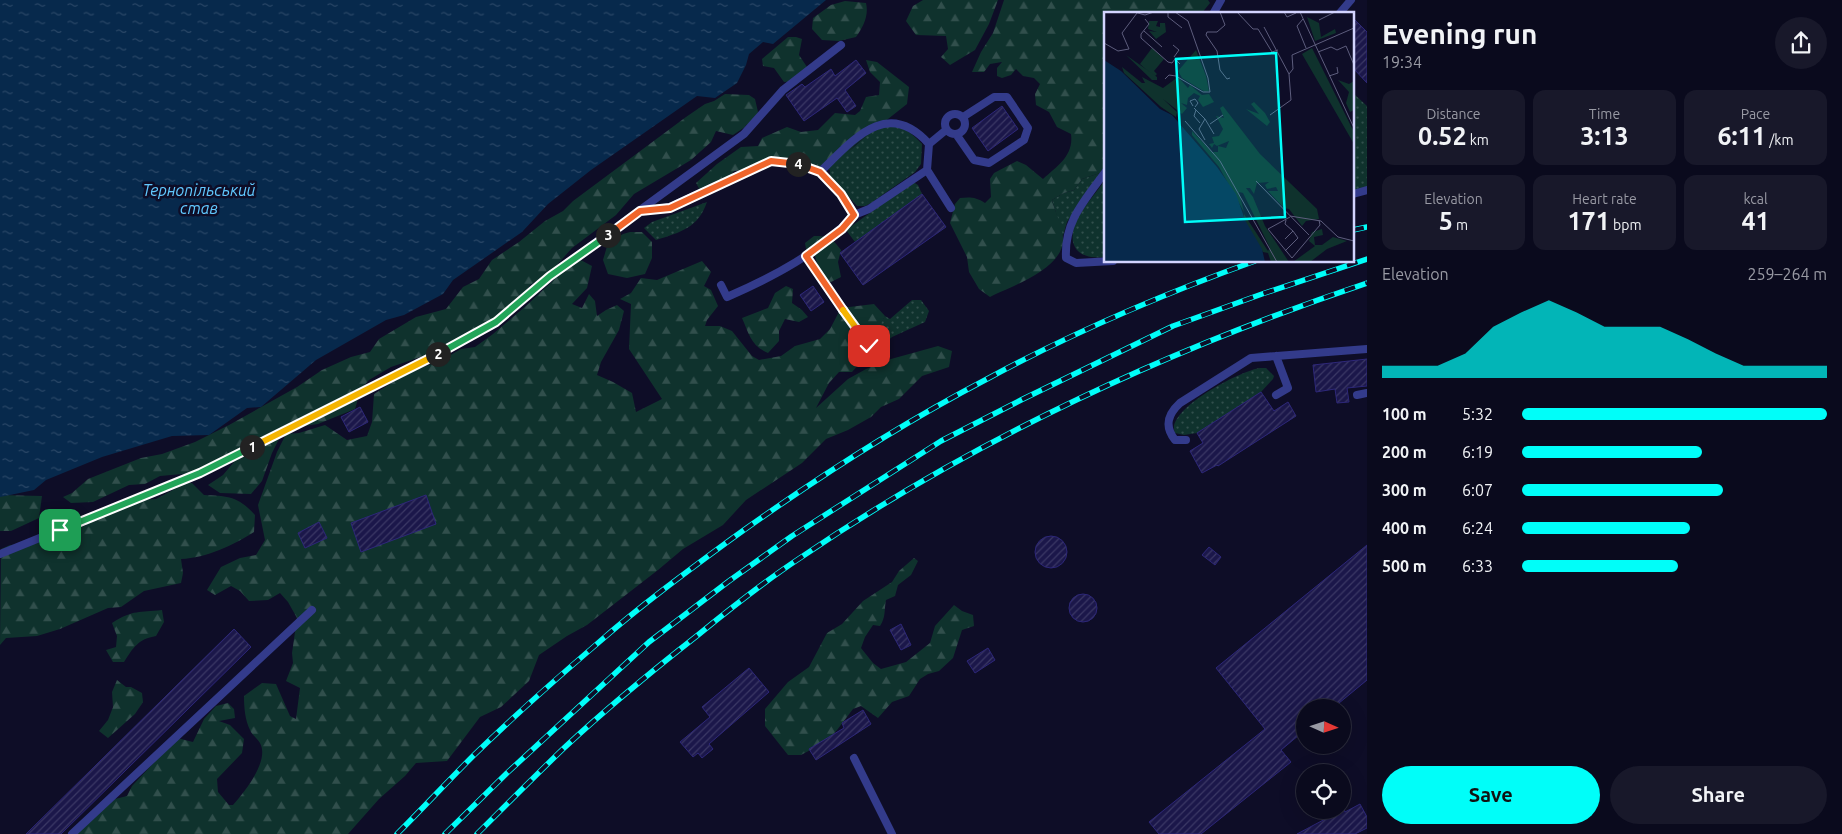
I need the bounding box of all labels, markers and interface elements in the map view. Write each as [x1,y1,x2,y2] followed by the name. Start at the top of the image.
[1104,12,1354,262] inset map
[1775,17,1827,69] button: share
[1382,18,1537,49] text: Evening run
[1382,53,1422,71] text: 19:34
[1426,106,1481,122] text: Distance
[1589,106,1620,122] text: Time
[1741,106,1770,122] text: Pace
[1418,122,1467,150] text: 0.52
[1580,122,1629,150] text: 3:13
[1718,122,1766,150] text: 6:11
[1467,132,1489,148] text: km
[1766,132,1794,148] text: /km
[786,152,810,176] pin: 4
[795,156,802,172] text: 4
[143,181,256,217] water label: Тернопільський став
[1424,191,1483,207] text: Elevation
[1572,191,1637,207] text: Heart rate
[1743,191,1768,207] text: kcal
[1439,207,1453,235] text: 5
[1568,207,1610,235] text: 171
[1741,207,1770,235] text: 41
[1453,217,1468,233] text: m
[1610,217,1641,233] text: bpm
[596,222,620,248] pin: 3
[605,227,612,243] text: 3
[1382,265,1449,283] text: Elevation
[1747,265,1827,283] text: 259–264 m
[848,325,890,367] pin
[855,332,883,360] icon: check
[426,342,450,366] pin: 2
[435,346,442,362] text: 2
[1382,405,1427,423] text: 100 m
[1462,405,1493,423] text: 5:32
[240,434,264,460] pin: 1
[249,439,256,455] text: 1
[1382,443,1427,461] text: 200 m
[1462,443,1493,461] text: 6:19
[1382,481,1427,499] text: 300 m
[1462,481,1493,499] text: 6:07
[39,509,81,551] pin
[46,516,74,544] icon: arrive
[1382,519,1427,537] text: 400 m
[1462,519,1493,537] text: 6:24
[1382,557,1427,575] text: 500 m
[1462,557,1493,575] text: 6:33
[1296,699,1351,754] north arrow
[1296,699,1351,819] map controls
[1296,764,1351,819] button: locate
[1382,766,1600,824] button: Save
[1610,766,1827,824] button: Share

